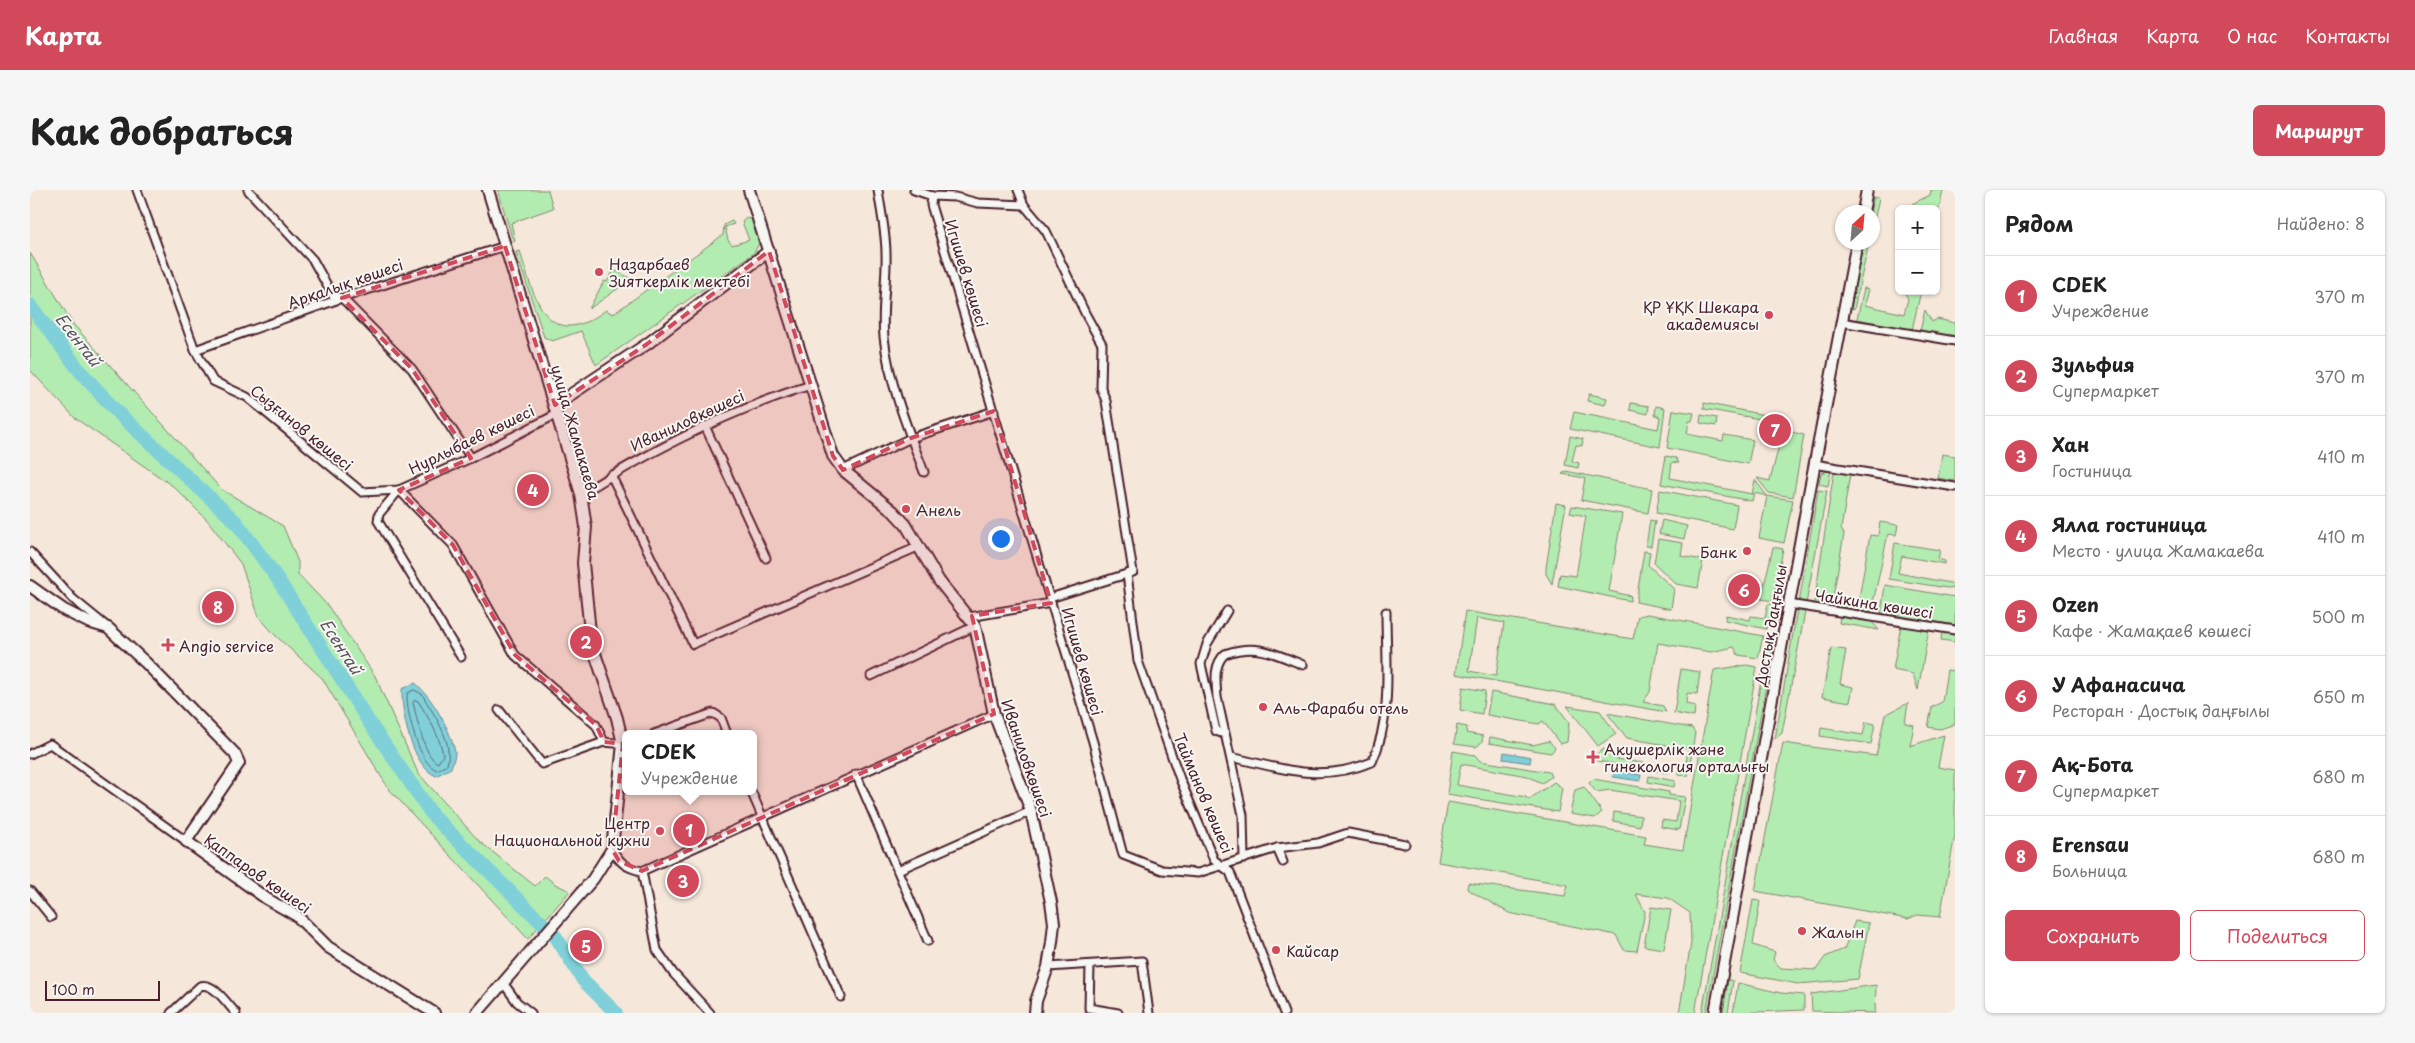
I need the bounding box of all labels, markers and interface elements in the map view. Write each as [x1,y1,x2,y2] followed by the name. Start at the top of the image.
[25,17,102,53] text: Карта
[2049,22,2118,49] text: Главная
[2146,22,2199,49] text: Карта
[2227,22,2277,49] text: О нас
[2305,22,2390,49] text: Контакты
[30,104,294,157] text: Как добраться
[2253,105,2385,156] button: Маршрут
[1835,205,1880,250] north arrow
[1895,205,1940,295] map controls
[1895,205,1940,250] button: +
[2005,207,2073,239] text: Рядом
[2277,211,2365,235] text: Найдено: 8
[940,216,994,330] street label: Игишев көшесі
[1895,250,1940,295] button: −
[284,252,406,314] street label: Арқалық көшесі
[609,252,750,292] place label: Назарбаев Зияткерлік мектебі
[593,266,605,278] marker: Назарбаев Зияткерлік мектебі
[2052,270,2107,298] text: CDEK
[2017,284,2025,308] text: 1
[2315,284,2365,308] text: 370 m
[1643,295,1760,335] place label: ҚР ҰҚК Шекара академиясы
[2052,298,2149,322] text: Учреждение
[50,307,109,373] water label: Есентай
[1763,309,1775,321] marker: ҚР ҰҚК Шекара академиясы
[2052,350,2135,378] text: Зульфия
[546,362,606,503] street label: улица Жамакаева
[2015,364,2027,388] text: 2
[2315,364,2365,388] text: 370 m
[2052,378,2159,402] text: Супермаркет
[246,379,358,475] street label: Сызғанов көшесі
[626,383,748,457] street label: Иваниловкөшесі
[404,398,538,480] street label: Нурлыбаев көшесі
[1759,411,1791,449] pin: 7
[2052,430,2089,458] text: Хан
[2016,444,2026,468] text: 3
[2317,444,2365,468] text: 410 m
[2052,458,2132,482] text: Гостиница
[517,471,549,509] pin: 4
[916,498,961,521] place label: Анель
[900,503,912,515] marker: Анель
[2052,510,2207,538] text: Ялла гостиница
[2016,524,2026,548] text: 4
[2317,524,2365,548] text: 410 m
[988,526,1014,552] your location
[2052,538,2264,562] text: Место · улица Жамакаева
[1700,540,1737,563] place label: Банк
[1741,545,1753,557] marker: Банк
[1748,562,1792,689] street label: Достық даңғылы
[1728,571,1760,609] pin: 6
[1813,582,1935,624] street label: Чайкина көшесі
[202,588,234,626] pin: 8
[2052,590,2099,618] text: Ozen
[1056,604,1110,718] street label: Игишев көшесі
[2016,604,2026,628] text: 5
[2312,604,2365,628] text: 500 m
[315,614,370,681] water label: Есентай
[2052,618,2252,642] text: Кафе · Жамақаев көшесі
[570,623,602,661] pin: 2
[179,634,274,657] place label: Angio service
[161,638,175,652] marker: Angio service
[2052,670,2186,698] text: У Афанасича
[2015,684,2027,708] text: 6
[2313,684,2365,708] text: 650 m
[996,696,1058,820] street label: Иваниловкөшесі
[1273,696,1409,719] place label: Аль-Фараби отель
[2052,698,2270,722] text: Ресторан · Достық даңғылы
[1257,701,1269,713] marker: Аль-Фараби отель
[1168,729,1240,857] street label: Тайманов көшесі
[622,730,757,795] popup
[641,737,696,765] text: CDEK
[1604,737,1769,777] place label: Акушерлік және гинекология орталығы
[1586,750,1600,764] marker: Акушерлік және гинекология орталығы
[2052,750,2133,778] text: Ақ-Бота
[2016,764,2026,788] text: 7
[2312,764,2365,788] text: 680 m
[641,765,738,789] text: Учреждение
[2052,778,2159,802] text: Супермаркет
[494,811,650,851] place label: Центр Национальной кухни
[673,811,705,849] pin: 1
[654,825,666,837] marker: Центр Национальной кухни
[200,827,316,919] street label: Қаппаров көшесі
[2052,830,2129,858] text: Erensau
[2016,844,2026,868] text: 8
[2312,844,2365,868] text: 680 m
[2052,858,2127,882] text: Больница
[667,862,699,900] pin: 3
[2005,910,2180,961] button: Сохранить
[2190,910,2365,961] button: Поделиться
[1812,920,1864,943] place label: Жалын
[1796,925,1808,937] marker: Жалын
[570,927,602,965] pin: 5
[1286,939,1339,962] place label: Кайсар
[1270,944,1282,956] marker: Кайсар
[45,978,160,1001] scale bar
[52,979,95,1000] text: 100 m

